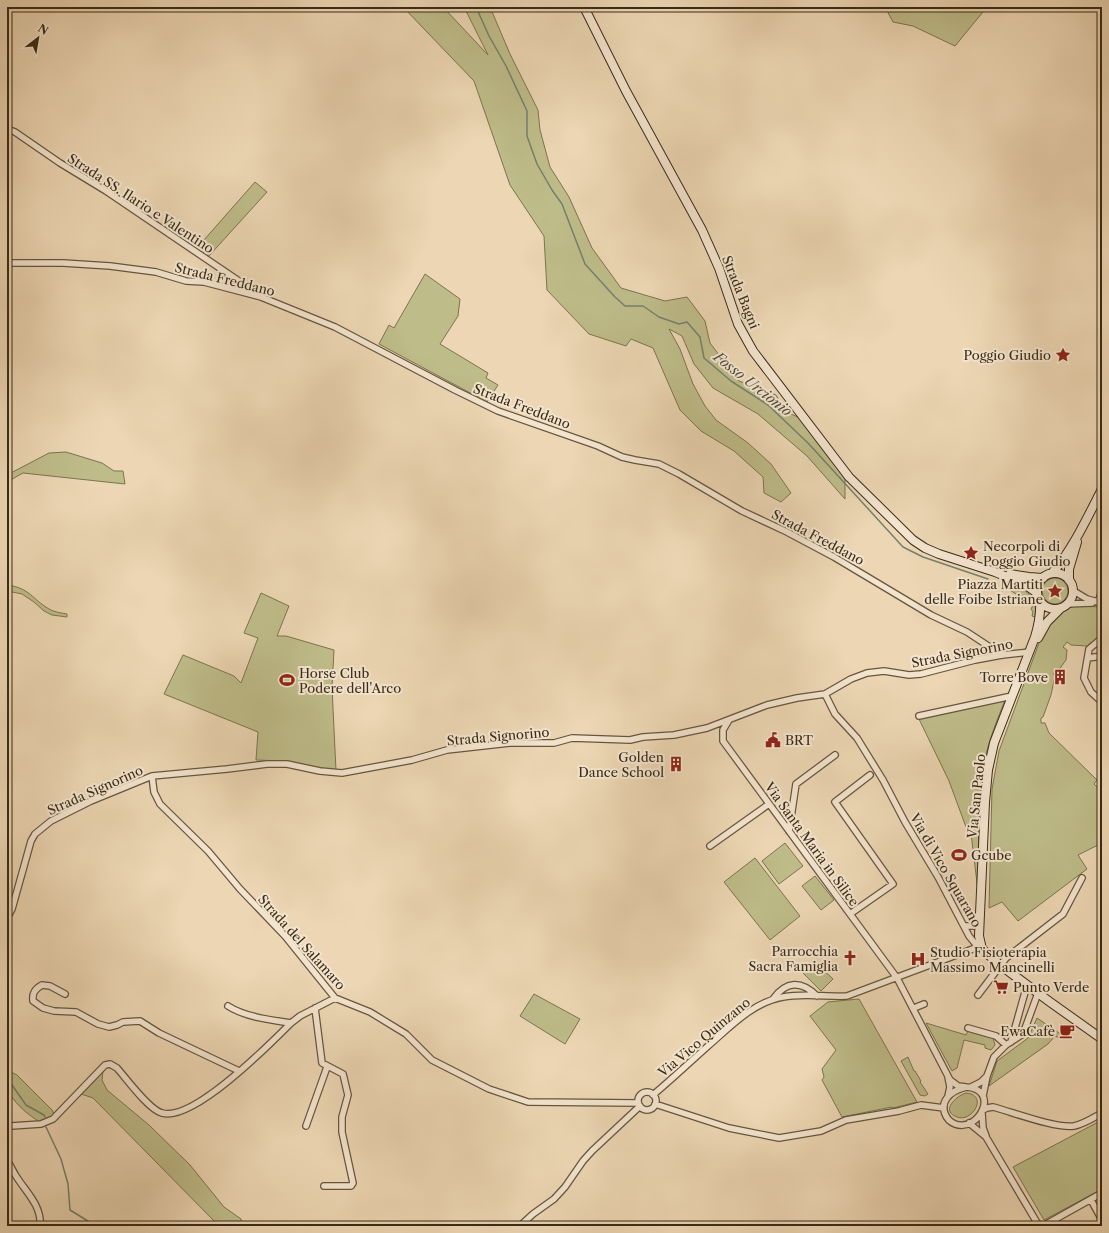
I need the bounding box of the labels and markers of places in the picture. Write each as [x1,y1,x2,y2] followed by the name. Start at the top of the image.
[1054,346,1072,364] place icon: Poggio Giudio
[963,347,1051,363] place label: Poggio Giudio
[983,538,1071,569] place label: Necorpoli di Poggio Giudio
[962,544,980,562] place icon: Necorpoli di Poggio Giudio
[924,576,1043,607] place label: Piazza Martiti delle Foibe Istriane
[1046,582,1064,600] place icon: Piazza Martiti delle Foibe Istriane
[299,665,401,696] place label: Horse Club Podere dell'Arco
[1051,668,1069,686] building icon: Torre Bove
[979,669,1048,685] place label: Torre Bove
[278,671,296,689] sports icon: Horse Club Podere dell'Arco
[764,731,782,749] public building icon: BRT
[785,732,813,748] place label: BRT
[578,749,664,780] place label: Golden Dance School
[667,755,685,773] building icon: Golden Dance School
[950,846,968,864] sports icon: Gcube
[971,847,1011,863] place label: Gcube
[749,943,838,974] place label: Parrocchia Sacra Famiglia
[930,944,1055,975] place label: Studio Fisioterapia Massimo Mancinelli
[841,949,859,967] church icon: Parrocchia Sacra Famiglia
[909,950,927,968] hospital icon: Studio Fisioterapia Massimo Mancinelli
[992,978,1010,996] supermarket icon: Punto Verde
[1013,979,1089,995] place label: Punto Verde
[1058,1022,1076,1040] cafe icon: EwaCafè
[1000,1023,1055,1039] place label: EwaCafè

